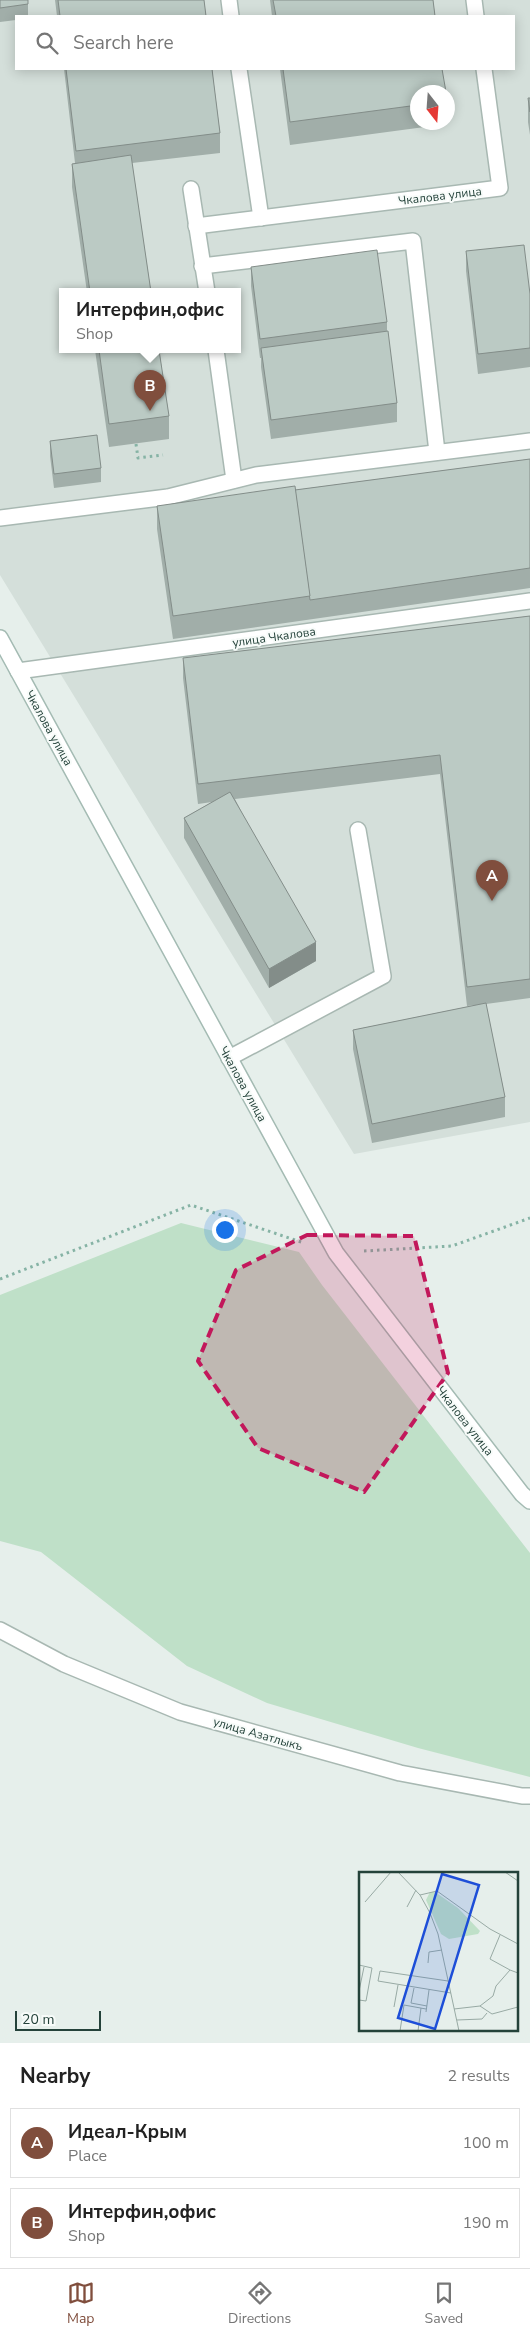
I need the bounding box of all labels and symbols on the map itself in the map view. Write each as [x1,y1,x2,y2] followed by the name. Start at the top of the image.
[410,85,455,130] north arrow
[397,183,483,209] street label: Чкалова улица
[134,370,166,411] pin: B
[231,623,317,651] street label: улица Чкалова
[22,687,76,769] street label: Чкалова улица
[476,860,508,901] pin: A
[216,1043,270,1125] street label: Чкалова улица
[212,1217,238,1243] your location
[433,1383,497,1459] street label: Чкалова улица
[211,1714,305,1754] street label: улица Азатлыкъ
[359,1872,518,2030] inset map
[15,2008,101,2031] scale bar

